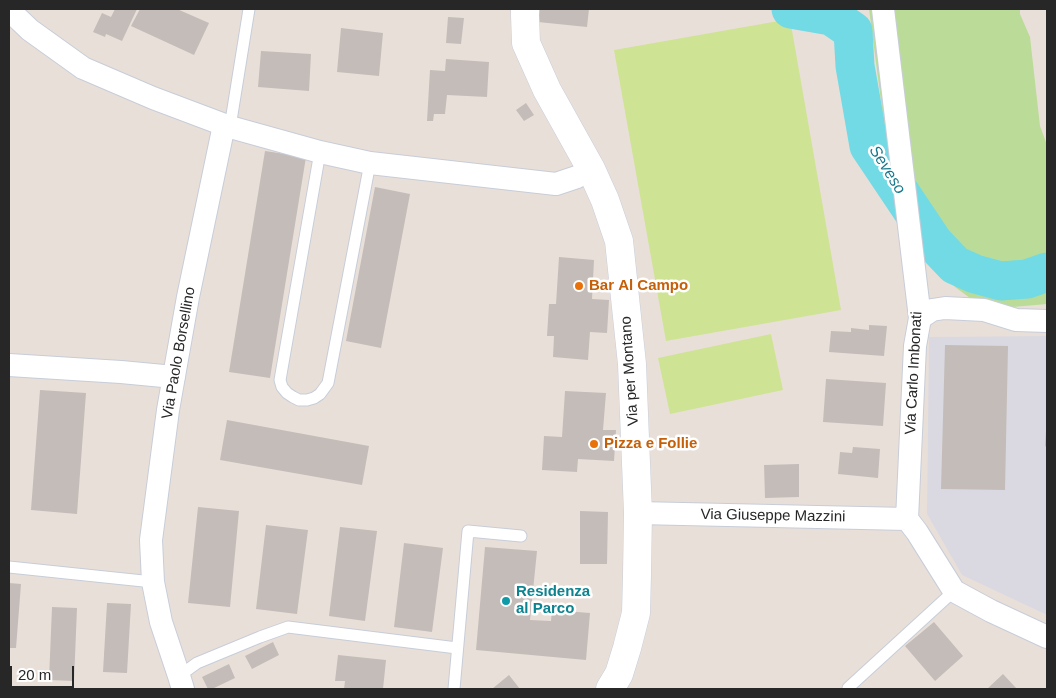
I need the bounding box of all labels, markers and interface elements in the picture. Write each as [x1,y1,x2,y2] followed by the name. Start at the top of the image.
[865,142,909,198] water label: Seveso
[589,277,688,295] place label: Bar Al Campo
[573,280,585,292] marker: Bar Al Campo
[159,285,199,421] street label: Via Paolo Borsellino
[902,311,926,435] street label: Via Carlo Imbonati
[617,316,643,426] street label: Via per Montano
[604,435,697,453] place label: Pizza e Follie
[588,438,600,450] marker: Pizza e Follie
[700,506,846,526] street label: Via Giuseppe Mazzini
[516,583,590,618] place label: Residenza al Parco
[500,595,512,607] marker: Residenza al Parco
[12,656,76,688] scale bar
[18,666,51,683] text: 20 m

